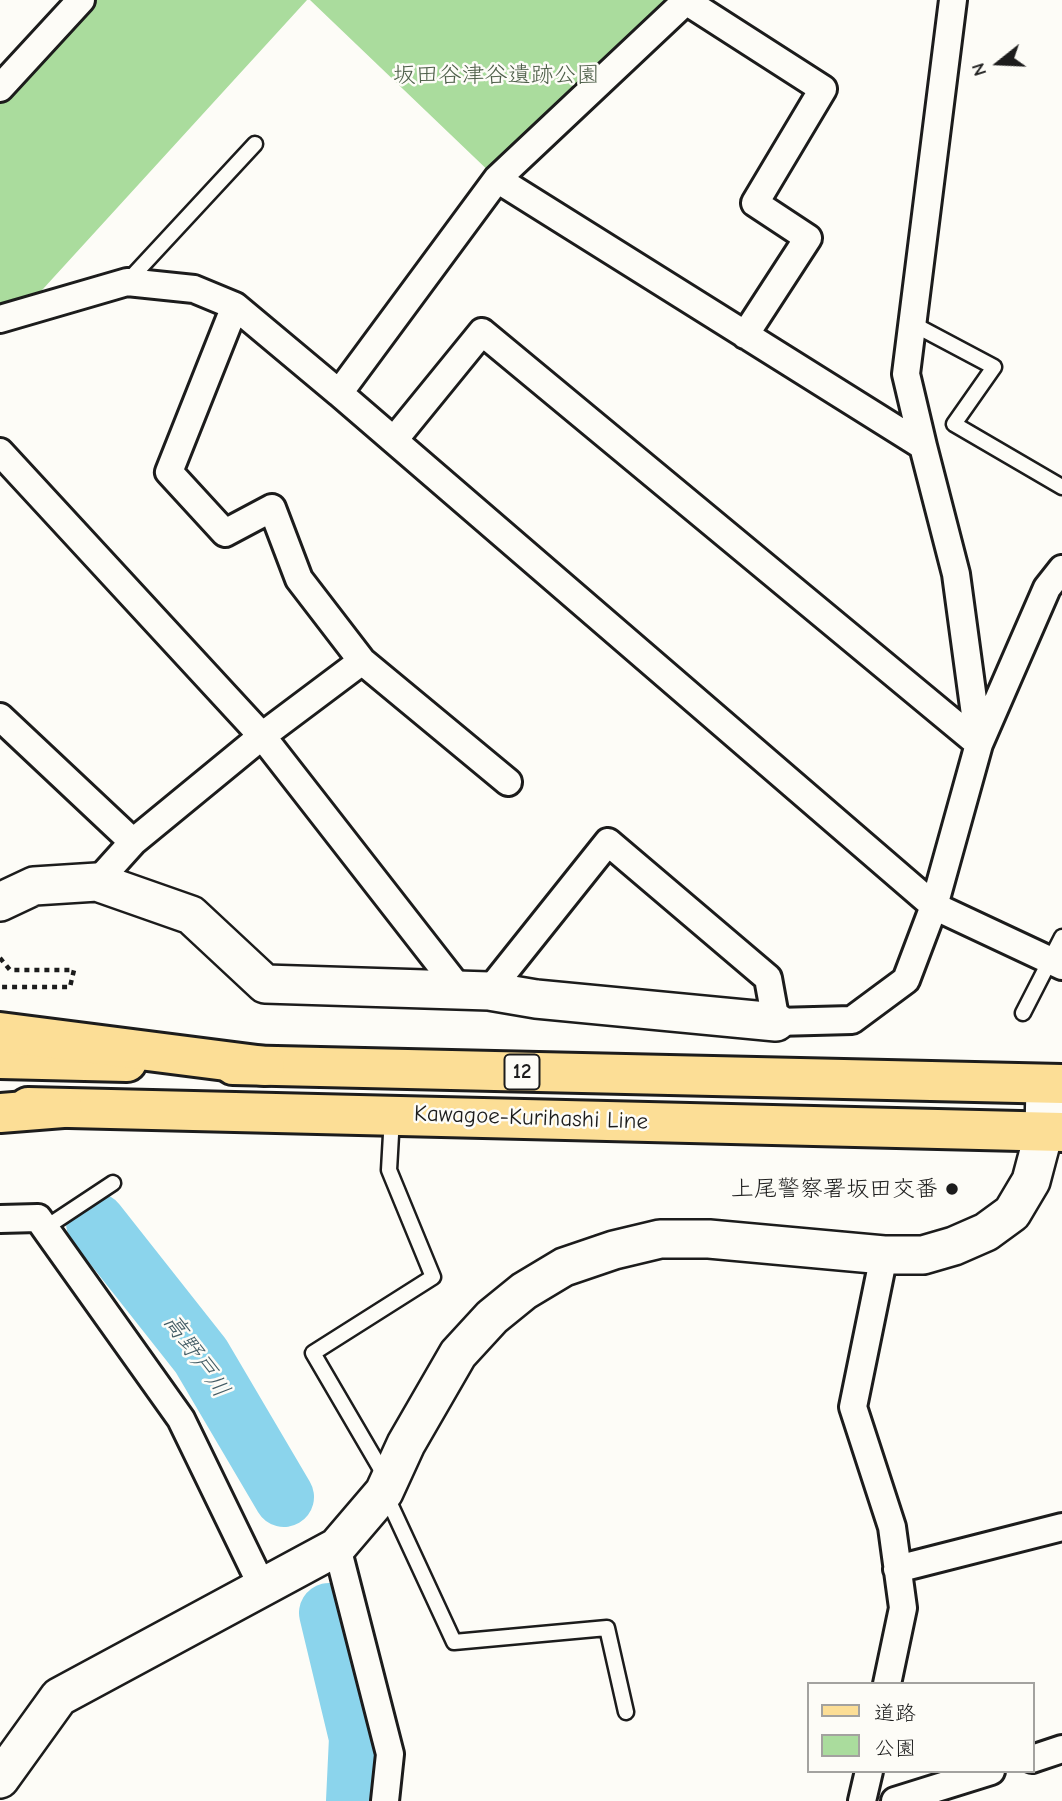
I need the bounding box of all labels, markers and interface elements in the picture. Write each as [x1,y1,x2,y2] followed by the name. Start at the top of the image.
[964,28,1034,98] north arrow
[967,60,991,79] text: N
[393,61,599,89] park label: 坂田谷津谷遺跡公園
[504,1054,540,1090] road number: 12
[414,1100,648,1136] street label: Kawagoe-Kurihashi Line
[731,1175,938,1203] place label: 上尾警察署坂田交番
[944,1181,960,1197] marker: 上尾警察署坂田交番
[157,1308,235,1404] water label: 高野戸川
[806,1682,1034,1773] legend
[874,1701,916,1725] text: 道路
[874,1736,916,1760] text: 公園

